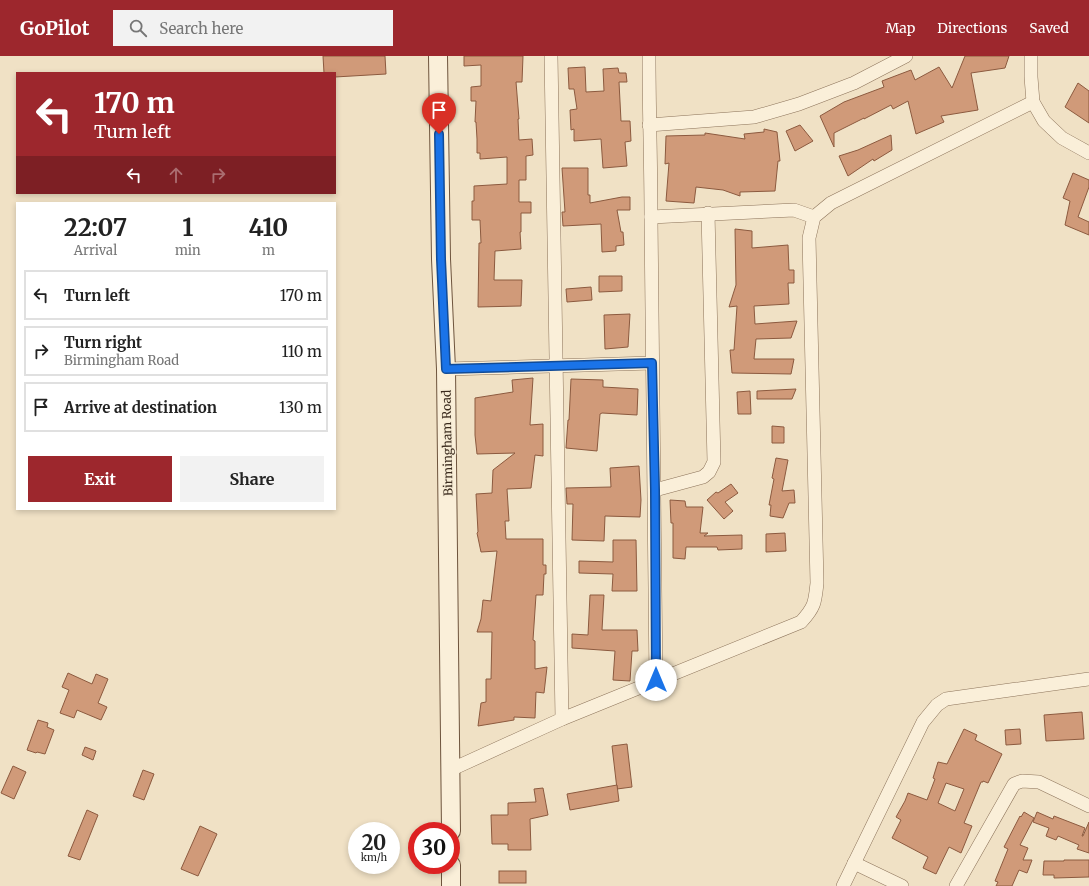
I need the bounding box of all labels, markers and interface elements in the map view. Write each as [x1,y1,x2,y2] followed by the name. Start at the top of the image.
[113,10,393,46] search box
[20,16,89,40] text: GoPilot
[127,17,149,39] icon: search
[159,19,243,38] text: Search here
[885,19,915,37] text: Map
[937,19,1007,37] text: Directions
[1029,19,1069,37] text: Saved
[94,85,175,121] text: 170 m
[28,88,80,140] icon: left
[422,93,456,134] pin
[428,99,450,121] icon: arrive
[94,120,171,143] text: Turn left
[123,164,145,186] icon: left
[165,164,187,186] icon: ahead
[207,164,229,186] icon: right
[64,212,127,243] text: 22:07
[182,212,193,243] text: 1
[248,212,288,243] text: 410
[74,242,117,259] text: Arrival
[175,242,201,259] text: min
[262,242,275,259] text: m
[30,284,52,306] icon: left
[64,286,130,305] text: Turn left
[280,286,322,305] text: 170 m
[64,333,142,352] text: Turn right
[30,340,52,362] icon: right
[281,342,322,361] text: 110 m
[64,352,179,369] text: Birmingham Road
[439,390,455,496] street label: Birmingham Road
[30,396,52,418] icon: arrive
[64,398,217,417] text: Arrive at destination
[279,398,322,417] text: 130 m
[28,456,172,502] button: Exit
[180,456,324,502] button: Share
[635,659,677,701] position arrow
[408,822,460,874] speed limit sign: 30
[362,830,386,855] text: 20
[361,851,387,864] text: km/h

